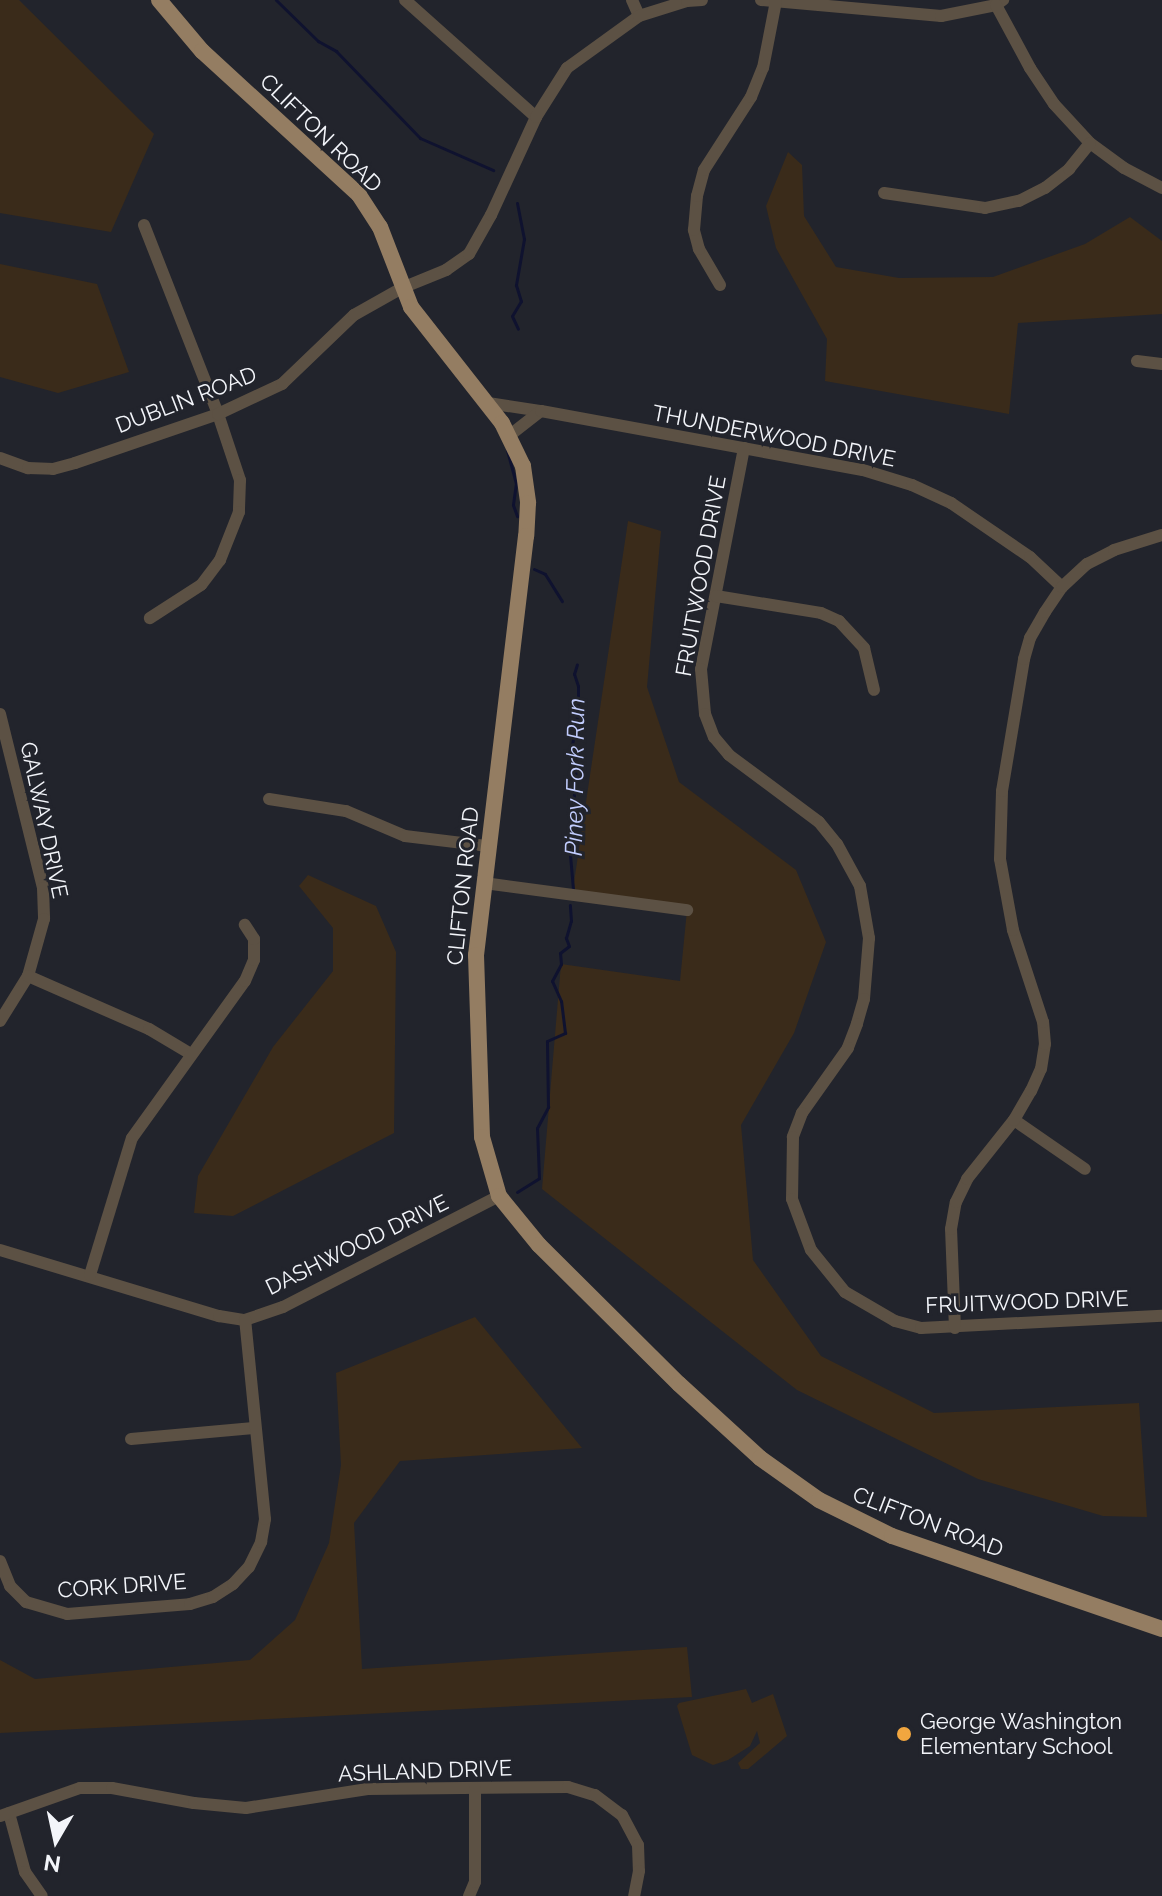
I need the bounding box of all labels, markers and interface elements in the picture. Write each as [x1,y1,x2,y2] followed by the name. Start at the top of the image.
[255,68,387,198] street label: CLIFTON ROAD
[112,361,260,439] street label: DUBLIN ROAD
[650,399,898,473] street label: THUNDERWOOD DRIVE
[670,473,732,679] street label: FRUITWOOD DRIVE
[559,697,591,857] water label: Piney Fork Run
[14,739,74,901] street label: GALWAY DRIVE
[442,805,484,967] street label: CLIFTON ROAD
[261,1189,453,1301] street label: DASHWOOD DRIVE
[925,1285,1129,1319] street label: FRUITWOOD DRIVE
[849,1481,1007,1563] street label: CLIFTON ROAD
[57,1568,187,1604] street label: CORK DRIVE
[920,1708,1123,1760] place label: George Washington Elementary School
[895,1725,913,1743] marker: George Washington Elementary School
[338,1755,512,1787] street label: ASHLAND DRIVE
[16,1800,96,1880] north arrow
[42,1850,63,1878] text: N

